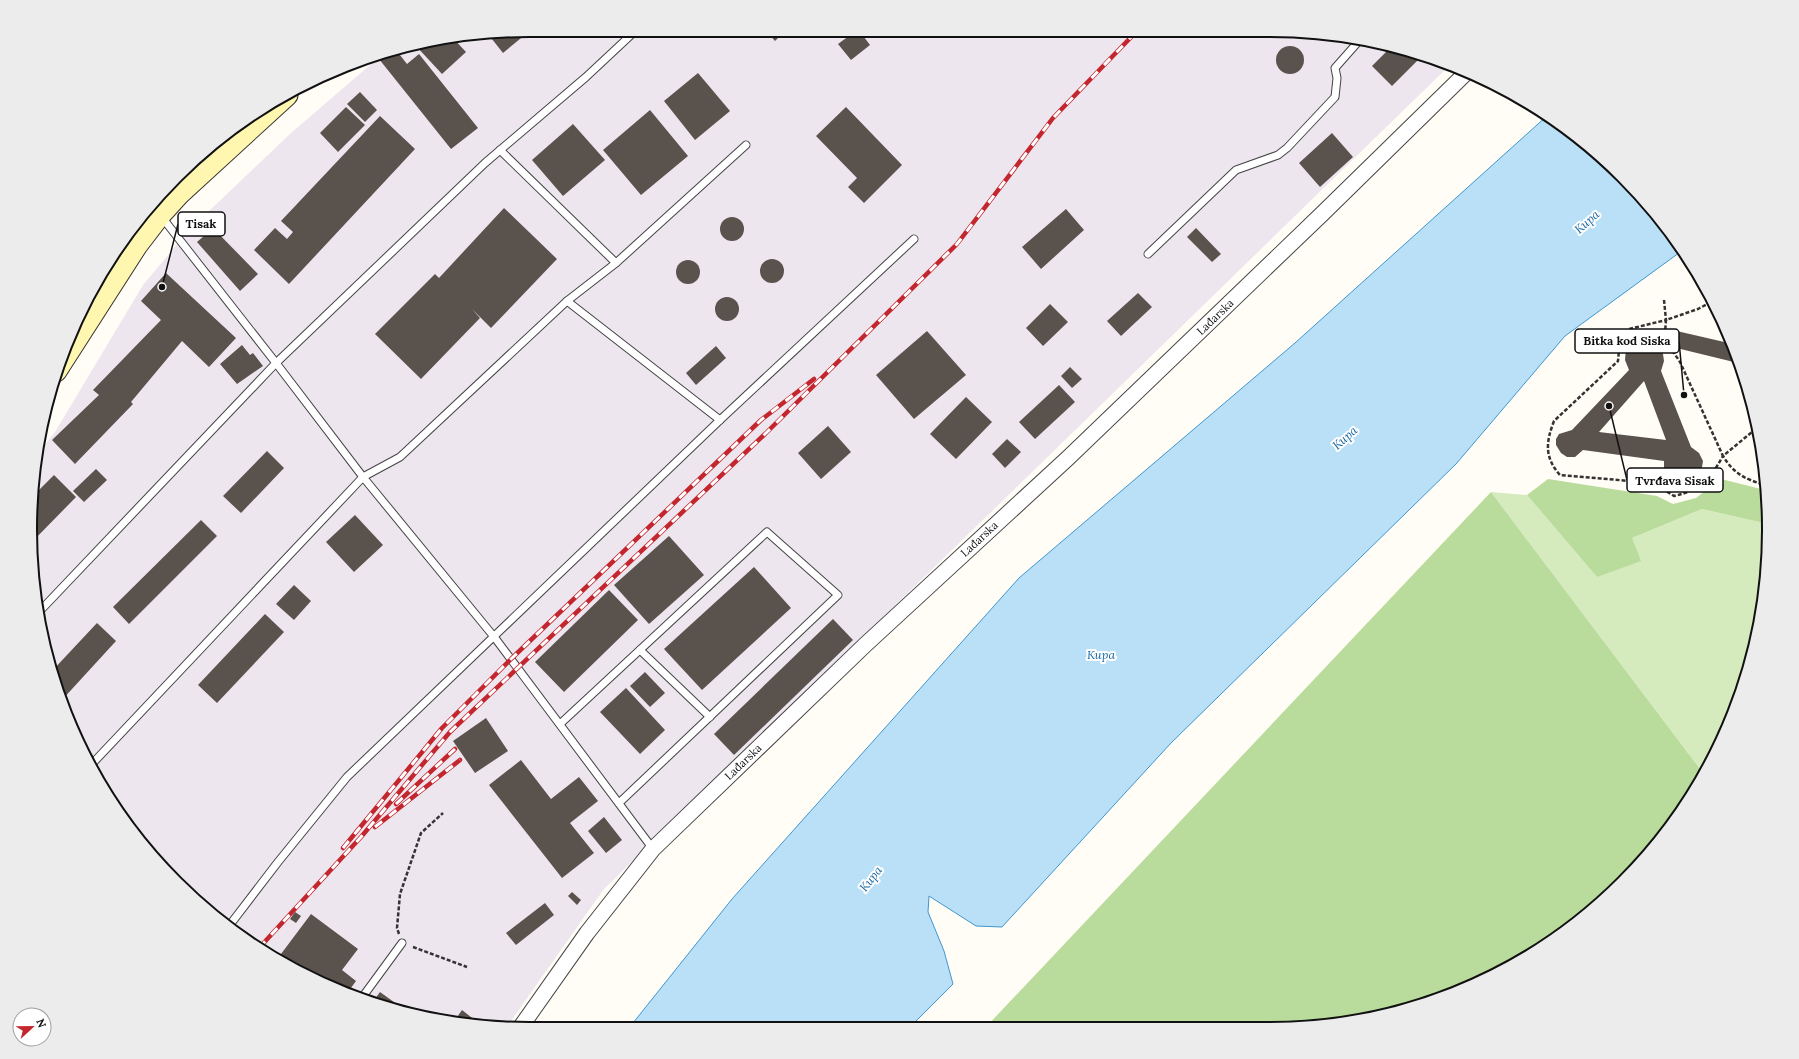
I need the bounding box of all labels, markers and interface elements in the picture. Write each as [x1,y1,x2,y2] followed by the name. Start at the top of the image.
[1571,206,1602,237] water label: Kupa
[178,212,225,236] callout: Tisak
[186,216,216,231] text: Tisak
[1194,296,1237,338] street label: Lađarska
[1575,329,1679,353] callout: Bitka kod Siska
[1583,333,1671,348] text: Bitka kod Siska
[1329,422,1360,453] water label: Kupa
[1627,468,1723,492] callout: Tvrđava Sisak
[1635,473,1715,488] text: Tvrđava Sisak
[957,518,1001,560] street label: Lađarska
[1087,647,1115,662] water label: Kupa
[722,741,765,783] street label: Lađarska
[856,863,885,894] water label: Kupa
[12,1007,52,1047] north arrow
[33,1017,50,1030] text: N

